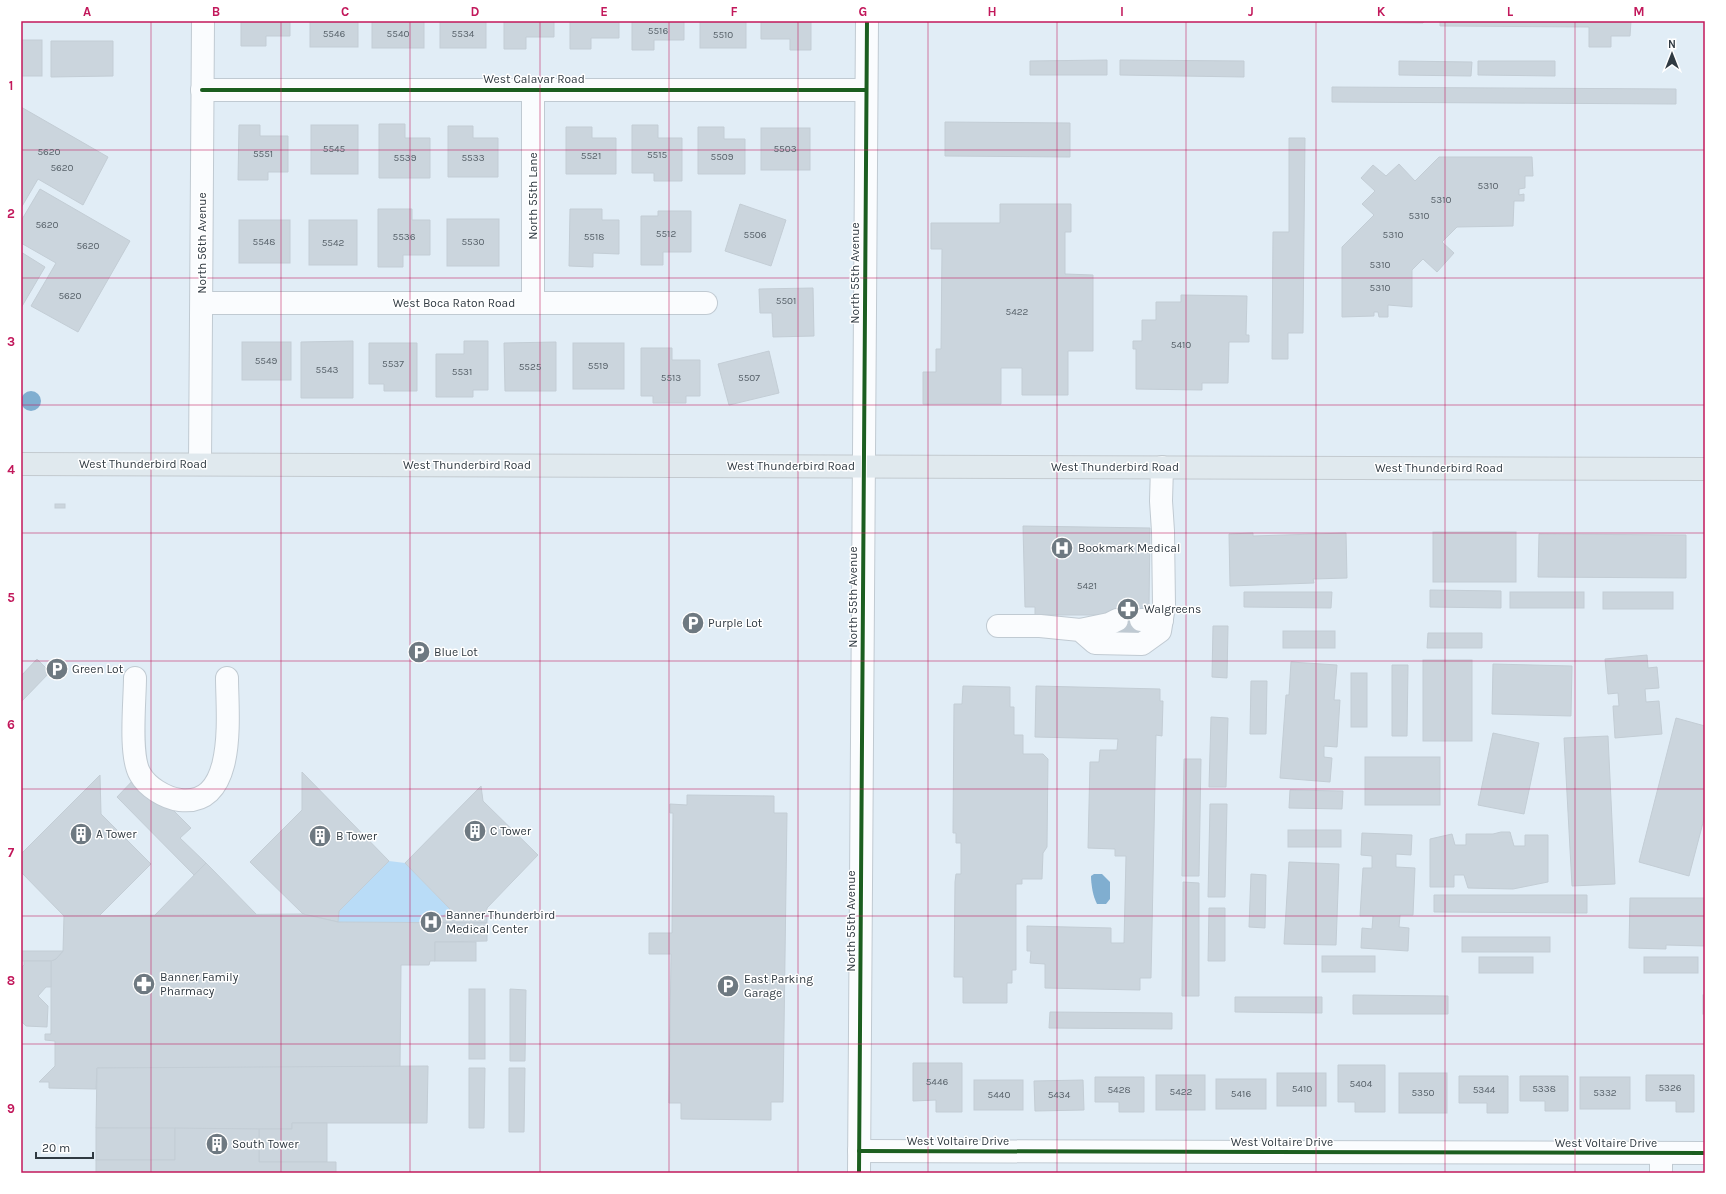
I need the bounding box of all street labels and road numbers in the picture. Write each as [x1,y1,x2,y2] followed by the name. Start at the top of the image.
[483,72,585,86] street label: West Calavar Road
[526,152,540,240] street label: North 55th Lane
[195,192,209,294] street label: North 56th Avenue
[848,222,862,324] street label: North 55th Avenue
[393,296,515,310] street label: West Boca Raton Road
[79,457,207,471] street label: West Thunderbird Road
[403,458,531,472] street label: West Thunderbird Road
[727,459,855,473] street label: West Thunderbird Road
[1051,460,1179,474] street label: West Thunderbird Road
[1375,461,1503,475] street label: West Thunderbird Road
[846,546,860,648] street label: North 55th Avenue
[844,870,858,972] street label: North 55th Avenue
[907,1134,1009,1148] street label: West Voltaire Drive
[1231,1135,1333,1149] street label: West Voltaire Drive
[1555,1136,1657,1150] street label: West Voltaire Drive

